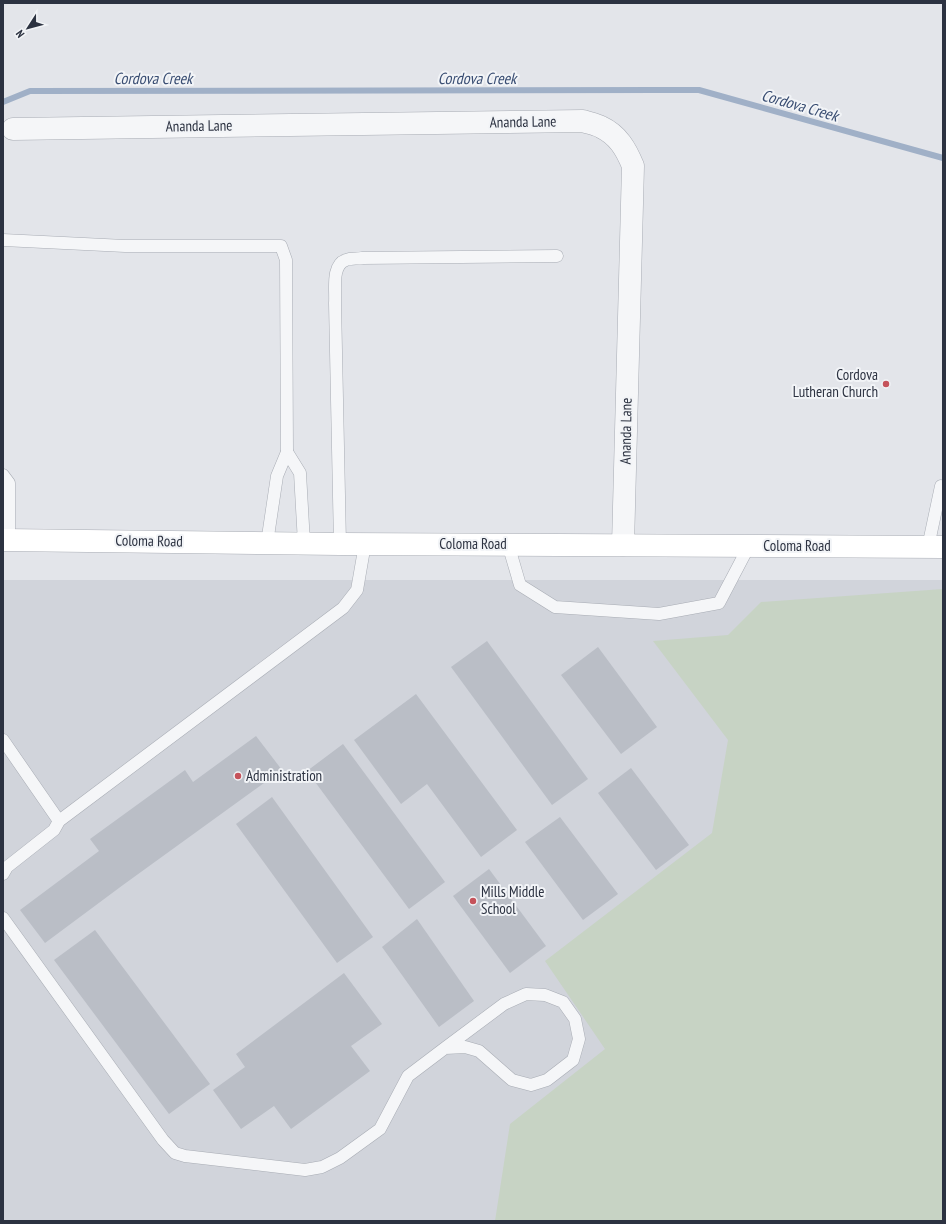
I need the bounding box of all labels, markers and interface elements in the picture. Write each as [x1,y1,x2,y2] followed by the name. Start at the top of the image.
[8,8,48,48] north arrow
[12,27,27,40] text: N
[114,68,194,88] water label: Cordova Creek
[438,68,518,88] water label: Cordova Creek
[759,85,842,126] water label: Cordova Creek
[489,111,557,132] street label: Ananda Lane
[165,115,233,136] street label: Ananda Lane
[793,365,878,401] place label: Cordova Lutheran Church
[881,379,891,389] marker: Cordova Lutheran Church
[615,397,636,465] street label: Ananda Lane
[115,530,183,551] street label: Coloma Road
[439,534,507,553] street label: Coloma Road
[763,536,831,555] street label: Coloma Road
[246,766,322,785] place label: Administration
[233,771,243,781] marker: Administration
[481,882,545,918] place label: Mills Middle School
[468,896,478,906] marker: Mills Middle School

